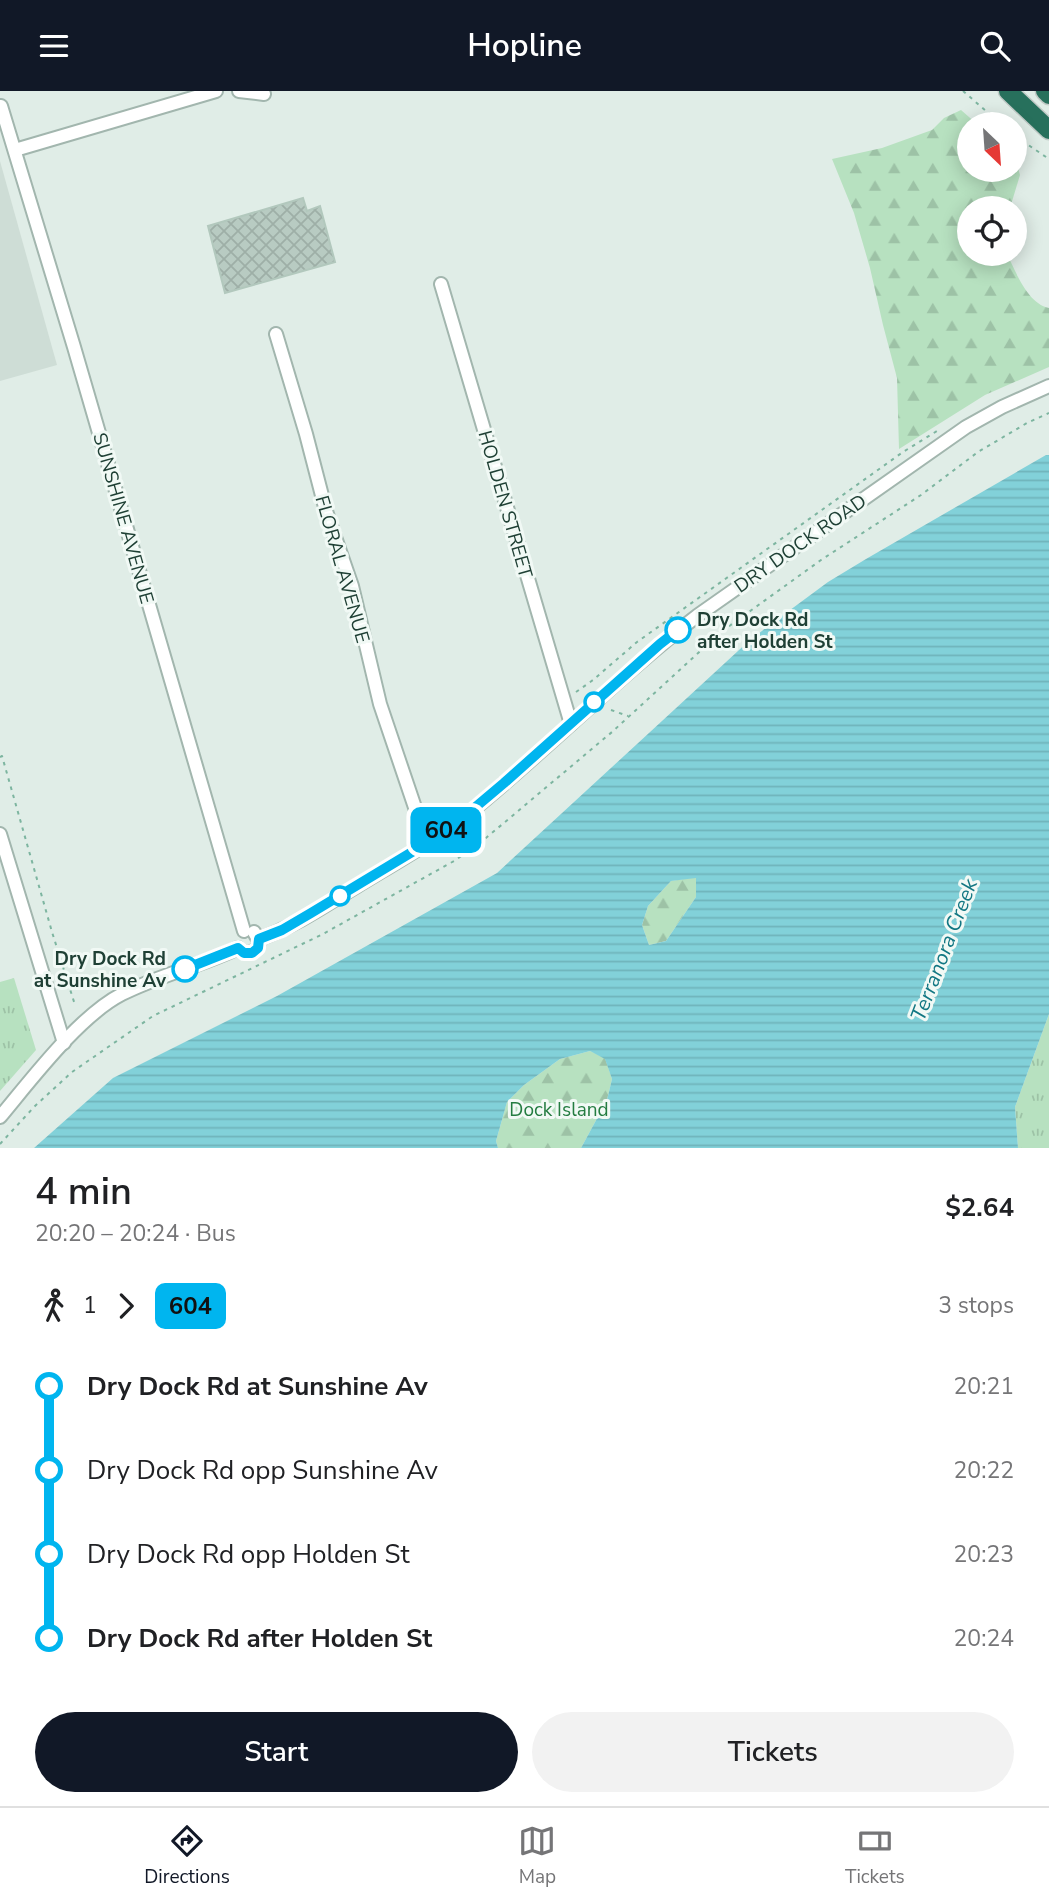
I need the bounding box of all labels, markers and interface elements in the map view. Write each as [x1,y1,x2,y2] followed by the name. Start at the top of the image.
[467,24,582,67] text: Hopline
[35,27,73,65] icon: menu
[976,27,1014,65] icon: search
[957,112,1027,182] north arrow
[957,112,1027,266] map controls
[957,196,1027,266] button: locate
[472,427,539,582] street label: HOLDEN STREET
[86,430,160,607] street label: SUNSHINE AVENUE
[729,488,872,599] street label: DRY DOCK ROAD
[309,493,375,646] street label: FLORAL AVENUE
[697,607,833,655] place label: Dry Dock Rd after Holden St
[665,617,691,643] marker: Dry Dock Rd after Holden St
[584,692,604,712] unlabelled marker
[406,807,486,853] line badge: 604
[424,814,468,846] text: 604
[904,874,984,1025] water label: Terranora Creek
[330,886,350,906] unlabelled marker
[34,946,167,994] place label: Dry Dock Rd at Sunshine Av
[172,956,198,982] marker: Dry Dock Rd at Sunshine Av
[509,1097,609,1123] park label: Dock Island
[35,1166,132,1217] text: 4 min
[945,1190,1014,1225] text: $2.64
[35,1218,236,1249] text: 20:20 – 20:24 · Bus
[35,1287,73,1325] icon: walk
[107,1287,145,1325] icon: forward
[83,1290,97,1321] text: 1
[169,1290,212,1322] text: 604
[938,1290,1014,1321] text: 3 stops
[87,1369,428,1404] text: Dry Dock Rd at Sunshine Av
[954,1371,1014,1402] text: 20:21
[87,1453,438,1488] text: Dry Dock Rd opp Sunshine Av
[954,1455,1014,1486] text: 20:22
[87,1537,410,1572] text: Dry Dock Rd opp Holden St
[954,1539,1014,1570] text: 20:23
[87,1621,432,1656] text: Dry Dock Rd after Holden St
[954,1623,1014,1654] text: 20:24
[35,1712,518,1792] button: Start
[532,1712,1014,1792] button: Tickets
[144,1822,230,1890] tab: Directions
[518,1822,556,1890] tab: Map
[845,1822,905,1890] tab: Tickets

